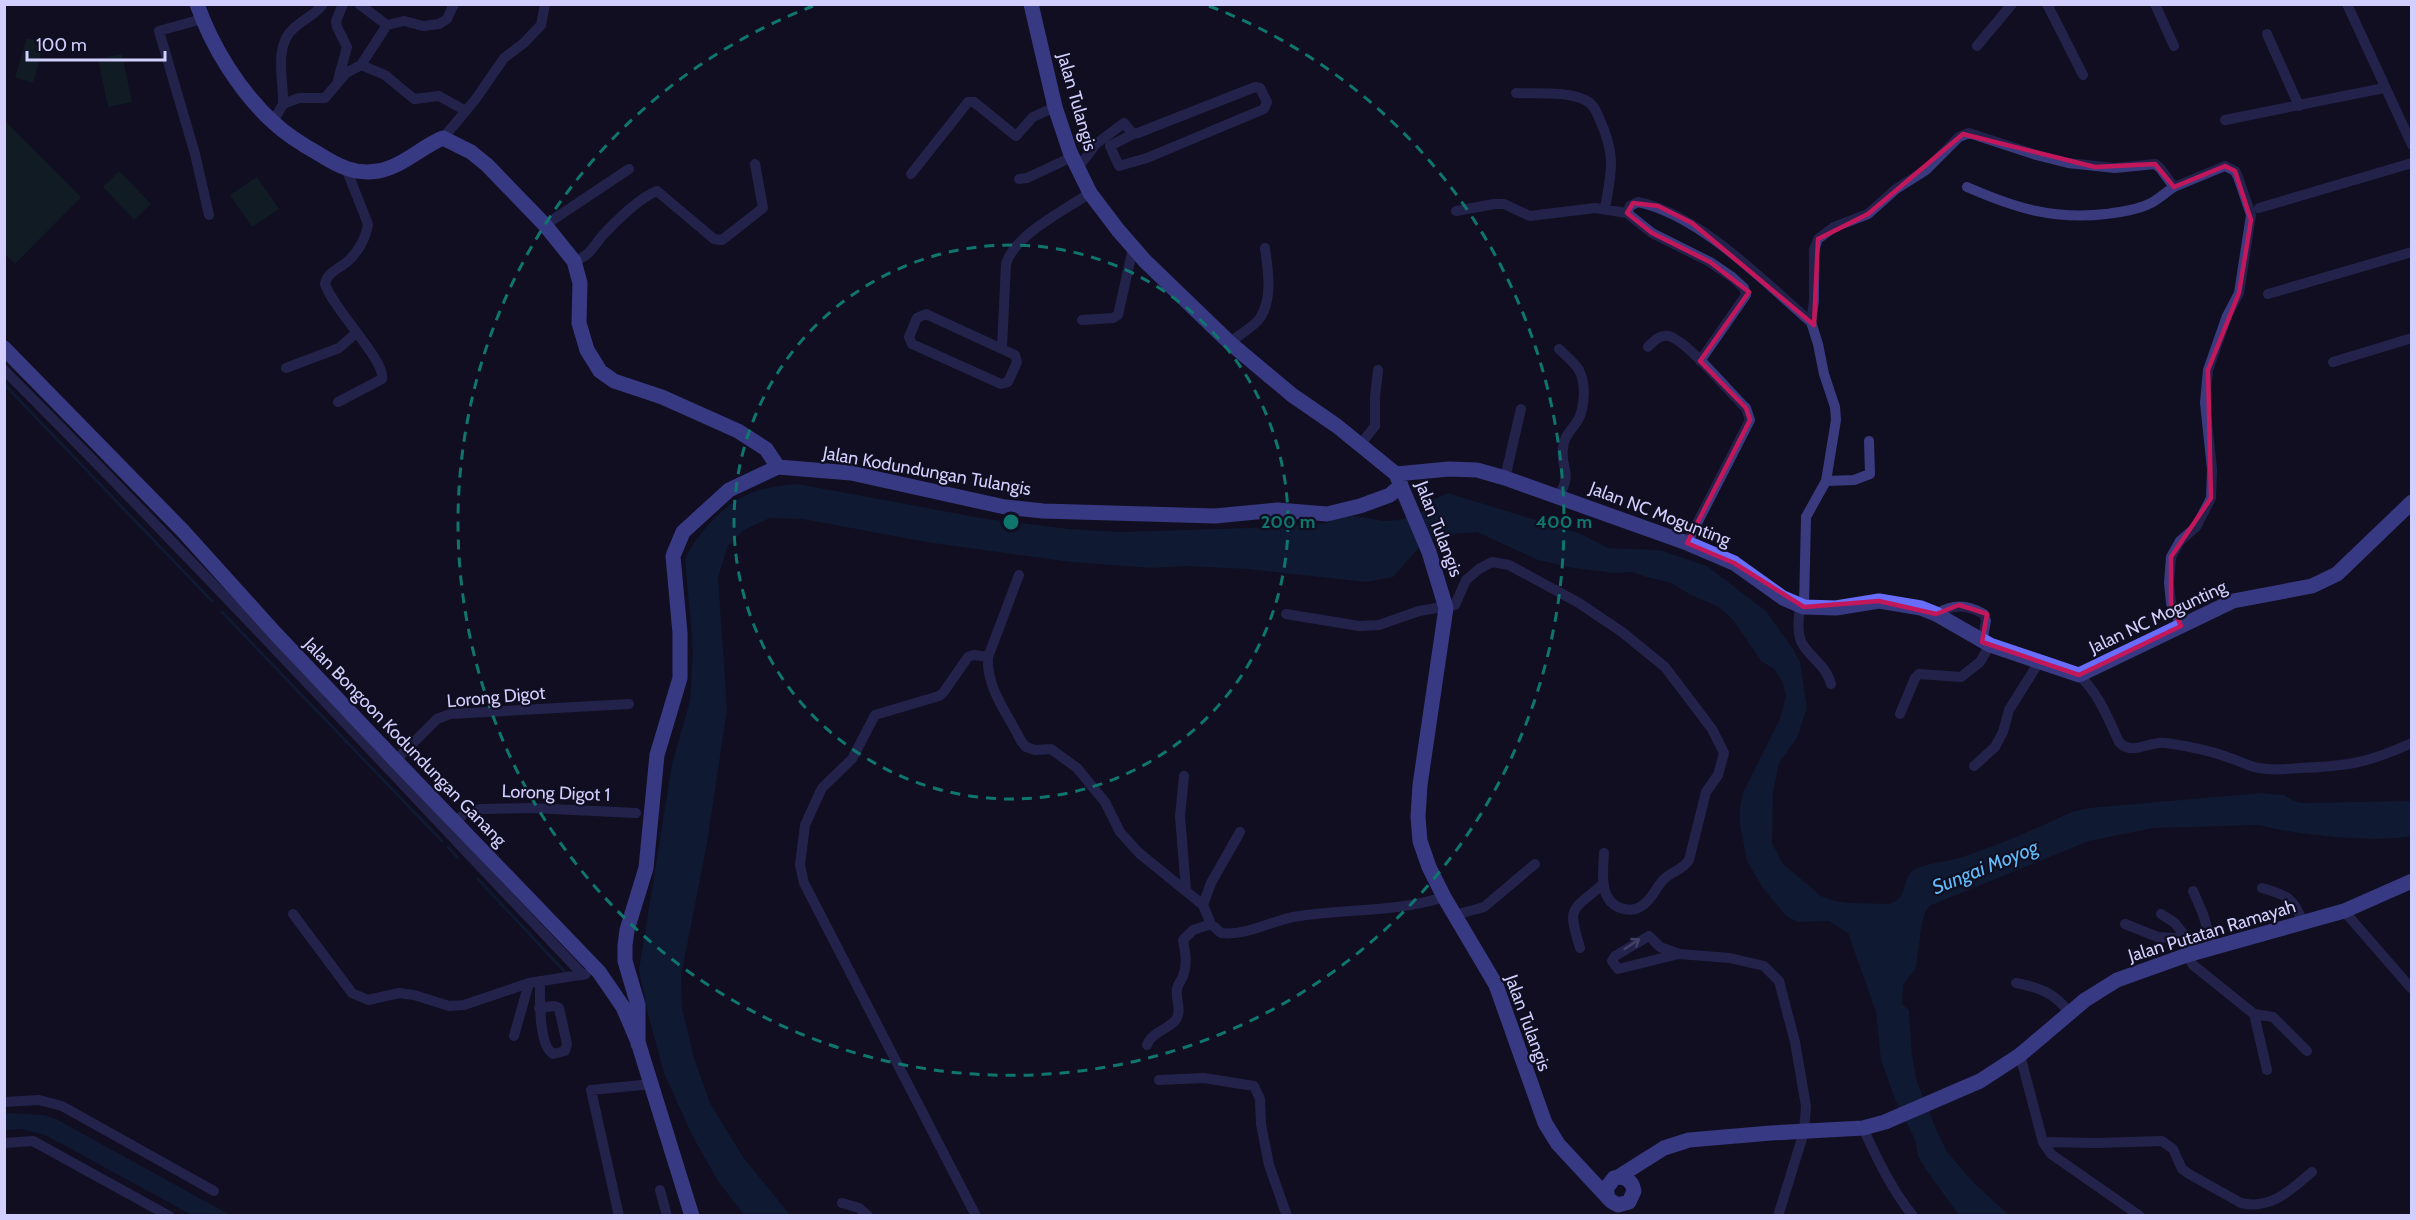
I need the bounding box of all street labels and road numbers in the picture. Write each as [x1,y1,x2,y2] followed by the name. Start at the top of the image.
[1052,49,1102,154] street label: Jalan Tulangis
[820,442,1033,500] street label: Jalan Kodundungan Tulangis
[1410,477,1467,580] street label: Jalan Tulangis
[1585,477,1735,551] street label: Jalan NC Mogunting
[2085,575,2231,659] street label: Jalan NC Mogunting
[298,632,512,852] street label: Jalan Bongoon Kodundungan Ganang
[446,682,546,712] street label: Lorong Digot
[501,780,611,806] street label: Lorong Digot 1
[2125,895,2298,967] street label: Jalan Putatan Ramayah
[1500,971,1556,1074] street label: Jalan Tulangis

